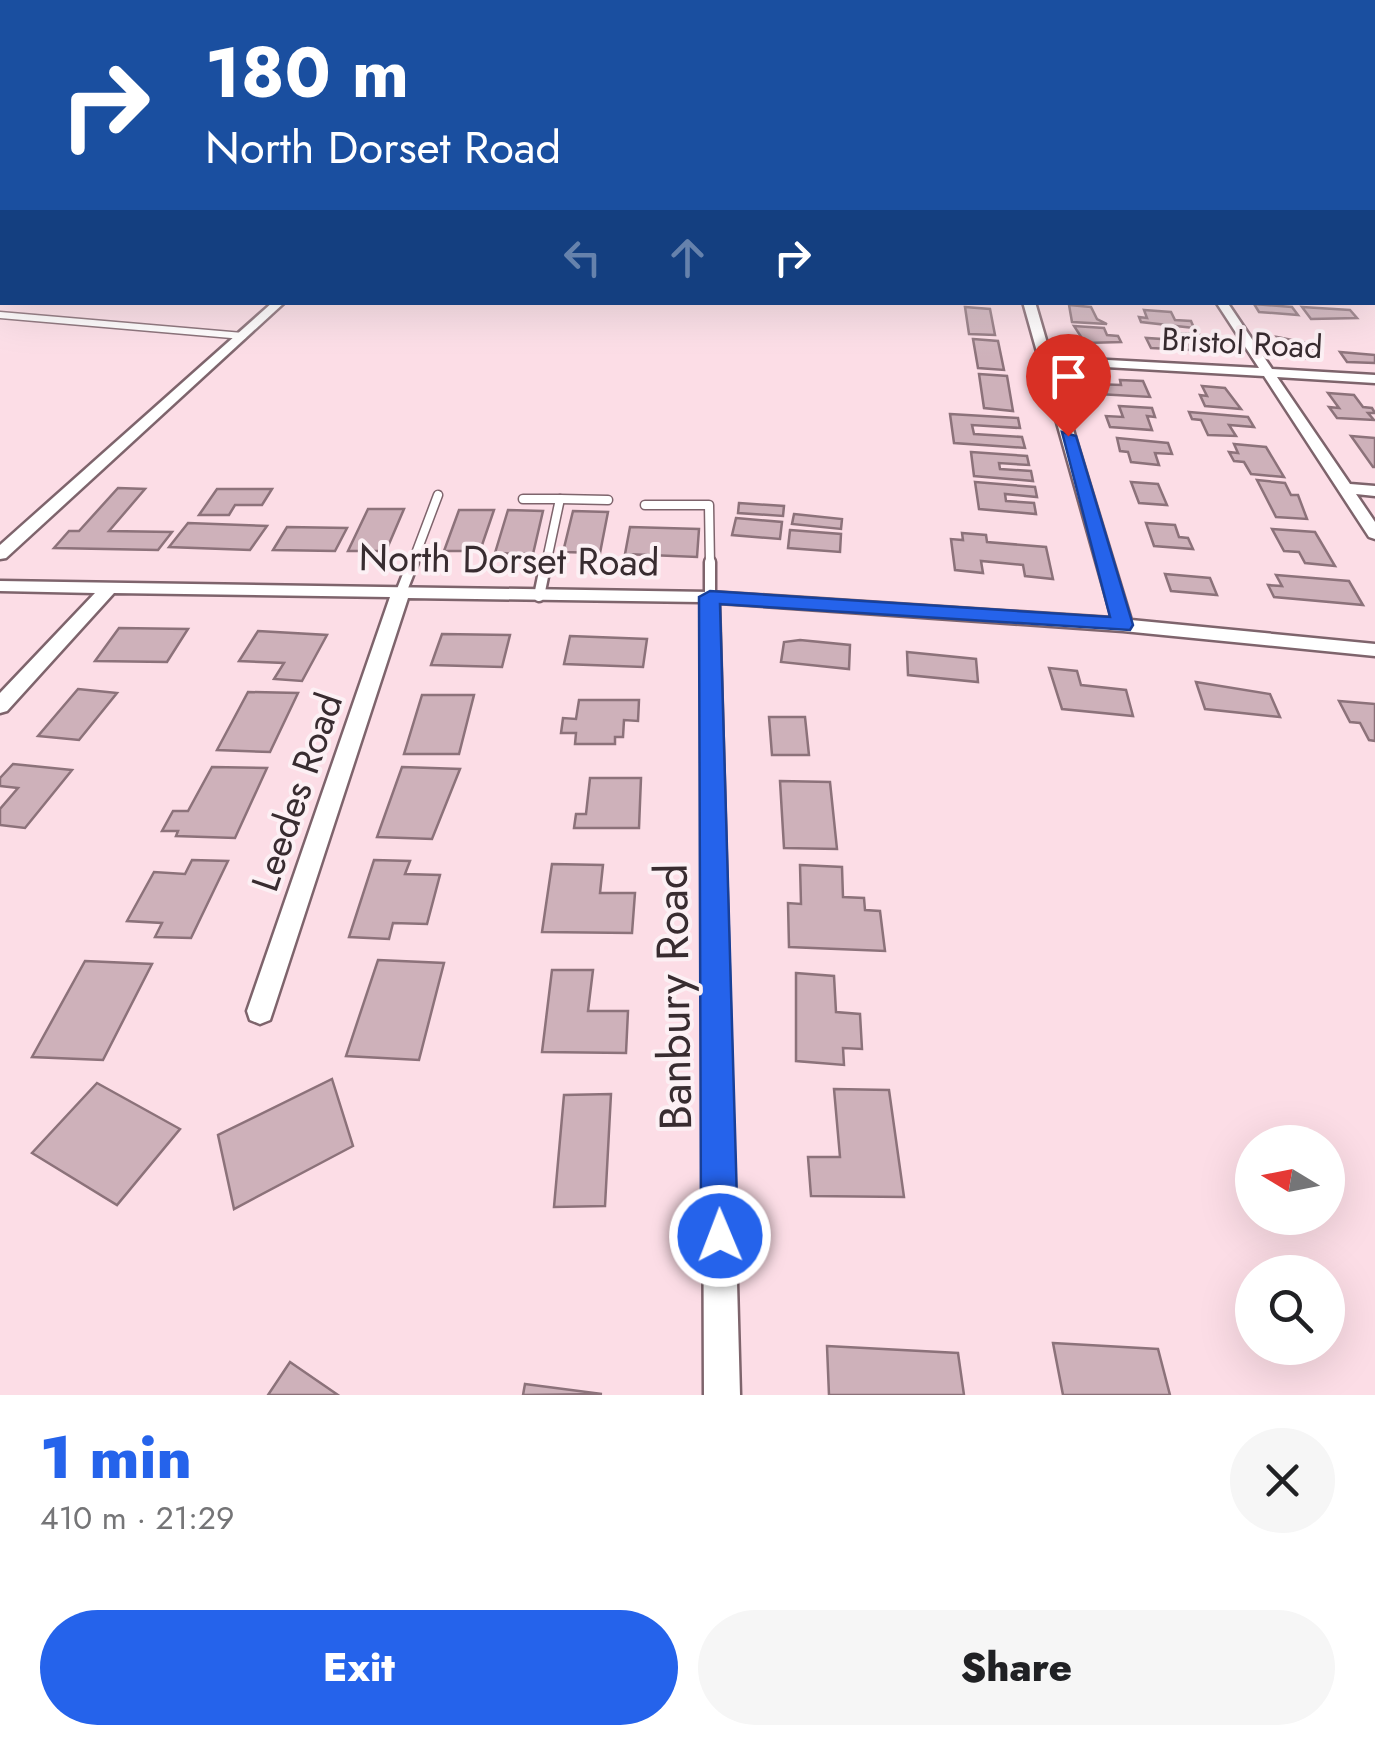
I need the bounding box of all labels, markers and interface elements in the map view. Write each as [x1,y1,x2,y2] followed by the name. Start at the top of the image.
[205,22,409,123] text: 180 m
[40,40,170,170] icon: right
[205,115,561,180] text: North Dorset Road
[555,230,610,285] icon: left
[660,230,715,285] icon: ahead
[765,230,820,285] icon: right
[1160,316,1324,370] street label: Bristol Road
[1026,334,1111,437] pin
[1041,349,1096,404] icon: arrive
[358,529,660,590] street label: North Dorset Road
[237,685,356,898] street label: Leedes Road
[639,863,708,1131] street label: Banbury Road
[1235,1125,1345,1235] north arrow
[1235,1125,1345,1365] map controls
[668,1184,772,1288] position arrow
[1235,1255,1345,1365] button: search
[40,1414,192,1501] text: 1 min
[1230,1428,1335,1533] button: close
[40,1495,234,1541] text: 410 m · 21:29
[40,1610,678,1725] button: Exit
[698,1610,1335,1725] button: Share

